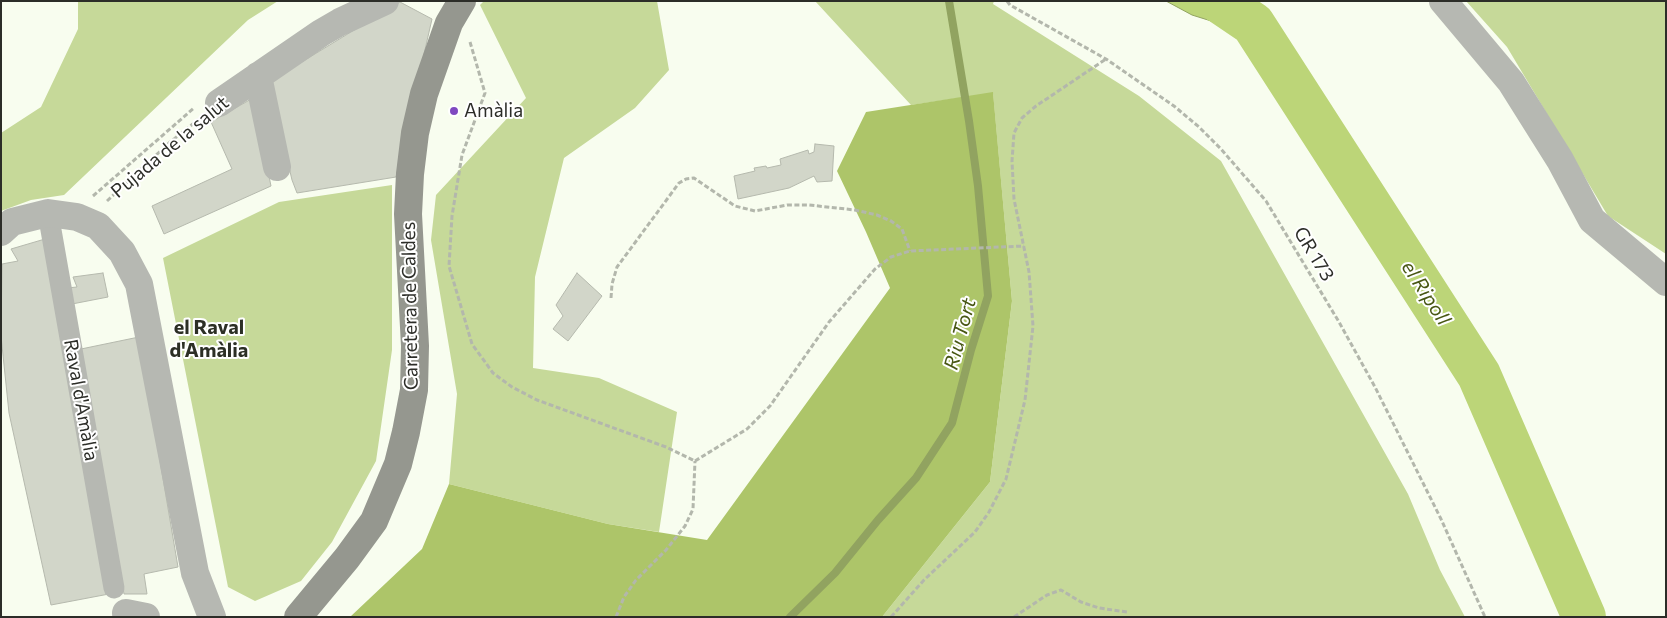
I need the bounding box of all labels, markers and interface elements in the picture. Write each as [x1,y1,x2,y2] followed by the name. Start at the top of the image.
[106,91,234,203] street label: Pujada de la salut
[464,100,523,122] place label: Amàlia
[448,105,460,117] marker: Amàlia
[397,222,423,390] street label: Carretera de Caldes
[1289,223,1339,285] street label: GR 173
[1396,256,1456,330] water label: el Ripoll
[939,296,981,372] water label: Riu Tort
[170,315,248,362] district label: el Raval d'Amàlia
[59,337,103,463] street label: Raval d'Amàlia

